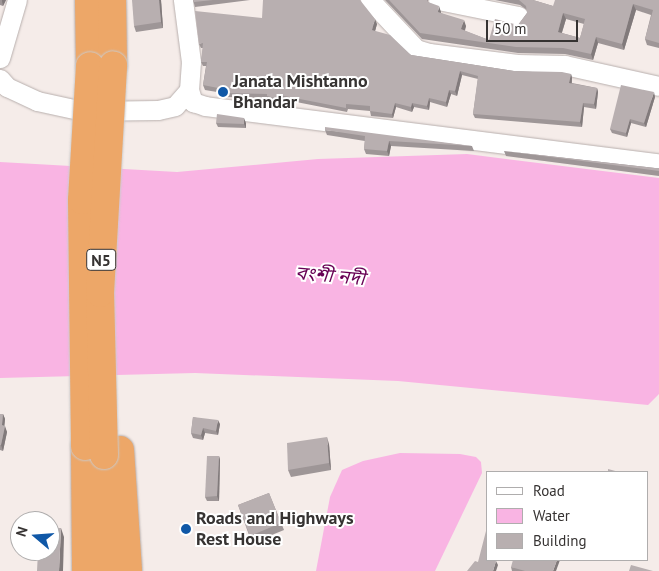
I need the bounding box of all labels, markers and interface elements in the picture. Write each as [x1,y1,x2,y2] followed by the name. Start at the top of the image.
[489,10,582,42] scale bar
[494,19,527,38] text: 50 m
[233,71,368,114] place label: Janata Mishtanno Bhandar
[217,86,229,98] marker: Janata Mishtanno Bhandar
[86,246,116,274] road number: N5
[294,262,366,290] water label: বংশী নদী
[487,471,649,561] legend
[533,481,565,500] text: Road
[533,506,570,525] text: Water
[196,508,354,550] place label: Roads and Highways Rest House
[10,511,60,561] north arrow
[180,523,192,535] marker: Roads and Highways Rest House
[12,525,32,539] text: N
[533,531,587,550] text: Building

